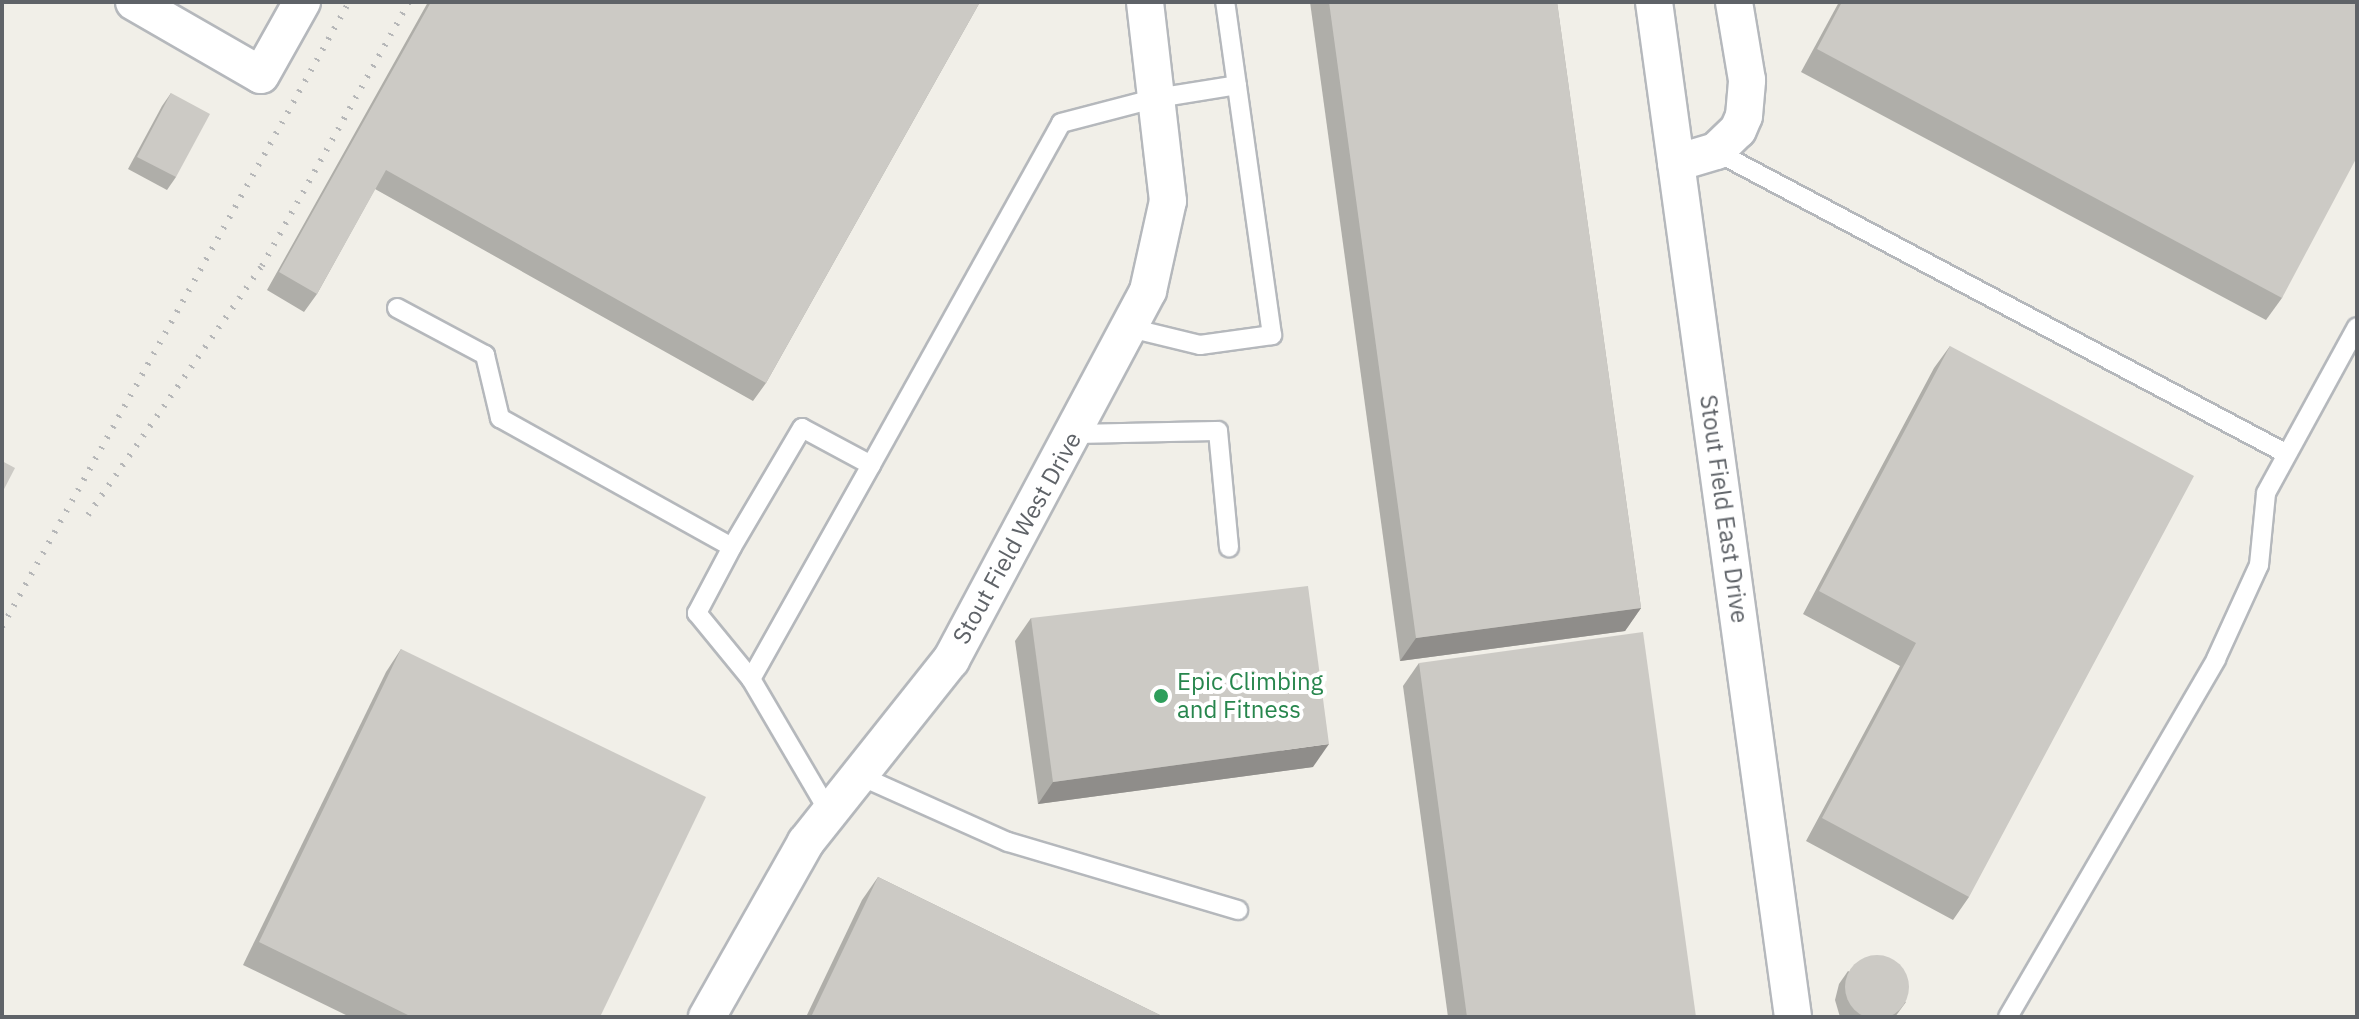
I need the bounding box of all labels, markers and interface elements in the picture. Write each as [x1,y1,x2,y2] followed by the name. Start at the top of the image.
[1694,393,1754,625] street label: Stout Field East Drive
[947,427,1087,649] street label: Stout Field West Drive
[1177,668,1323,724] place label: Epic Climbing and Fitness
[1152,687,1170,705] marker: Epic Climbing and Fitness

